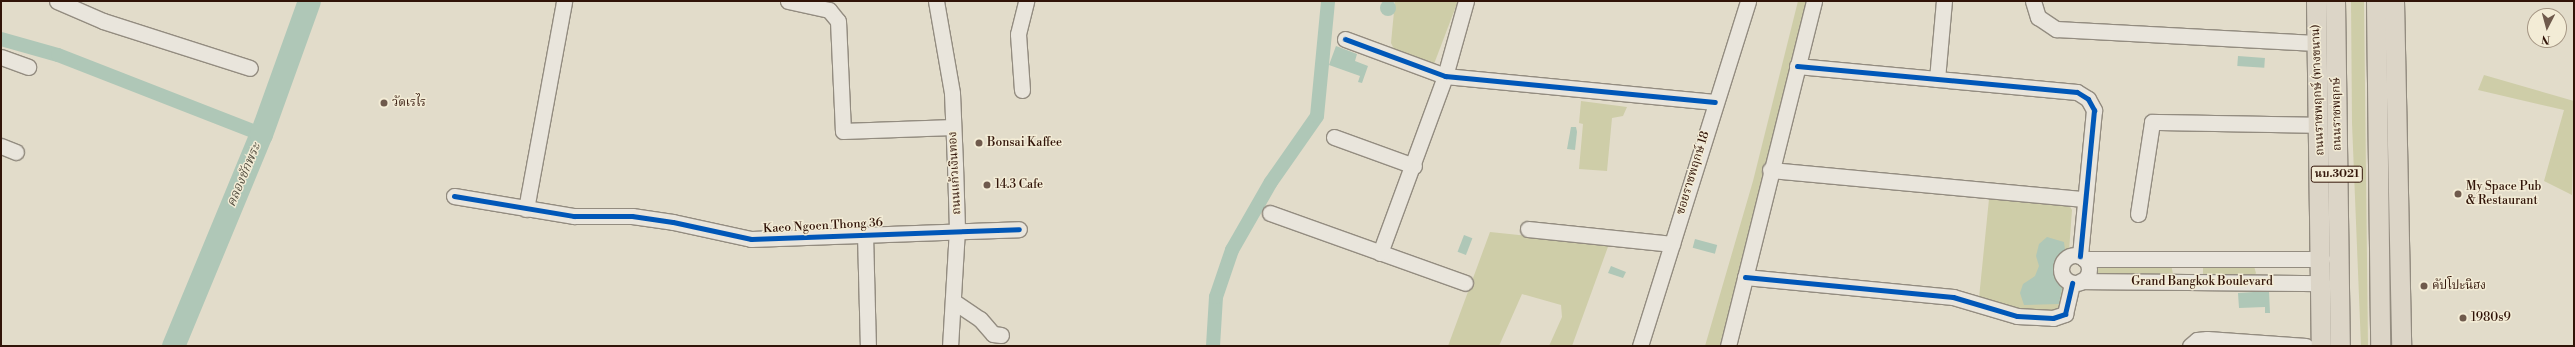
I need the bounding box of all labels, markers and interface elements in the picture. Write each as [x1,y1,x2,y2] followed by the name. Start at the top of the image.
[2527,8,2567,48] north arrow
[2309,24,2327,156] street label: ถนนราชพฤกษ์ (ทางขนาน)
[2541,32,2551,46] text: N
[2329,77,2345,151] street label: ถนนราชพฤกษ์
[392,96,426,110] place label: วัดเรไร
[379,98,389,108] marker: วัดเรไร
[1673,129,1713,217] street label: ซอยราชพฤกษ์ 18
[946,131,964,215] street label: ถนนแก้วเงินทอง
[987,136,1062,150] place label: Bonsai Kaffee
[974,138,984,148] marker: Bonsai Kaffee
[224,141,264,209] water label: คลองชักพระ
[2310,165,2364,183] road number: นบ.3021
[995,178,1043,192] place label: 14.3 Cafe
[982,180,992,190] marker: 14.3 Cafe
[2466,180,2541,208] place label: My Space Pub & Restaurant
[2453,189,2463,199] marker: My Space Pub & Restaurant
[763,216,883,236] street label: Kaeo Ngoen Thong 36
[2131,275,2273,289] street label: Grand Bangkok Boulevard
[2432,279,2486,293] place label: คัปโปะนิฮง
[2419,281,2429,291] marker: คัปโปะนิฮง
[2471,311,2511,325] place label: 1980s9
[2458,313,2468,323] marker: 1980s9

